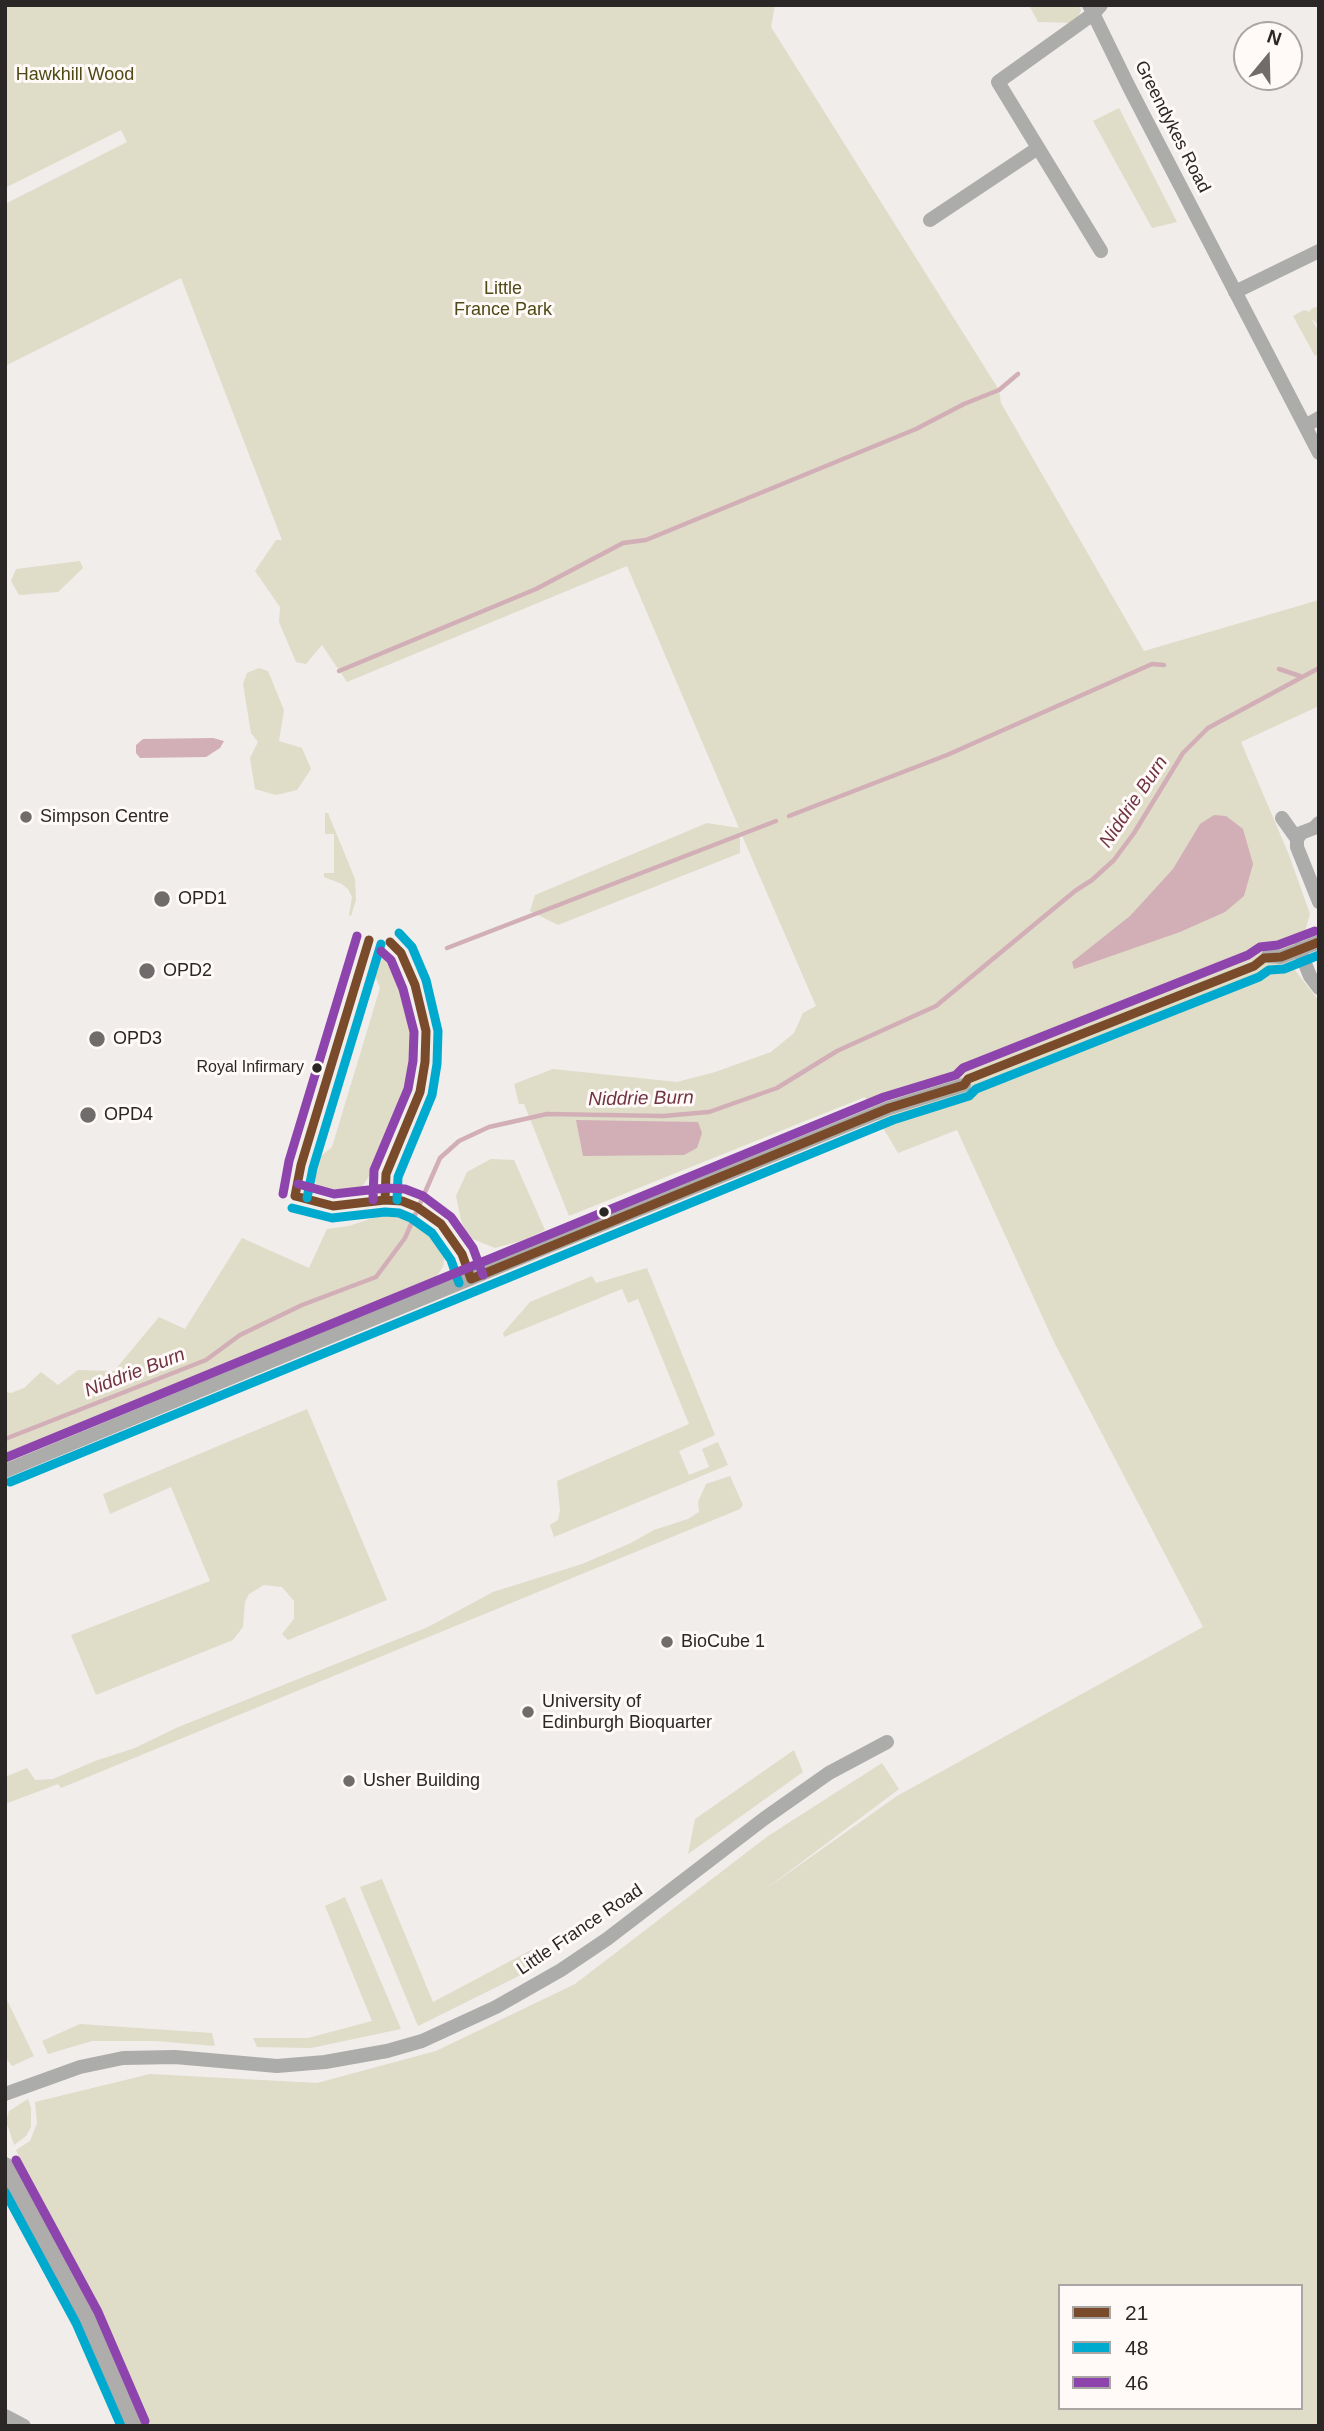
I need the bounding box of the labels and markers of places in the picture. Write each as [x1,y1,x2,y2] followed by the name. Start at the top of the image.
[40,806,169,828] place label: Simpson Centre
[18,809,34,825] marker: Simpson Centre
[178,888,227,910] place label: OPD1
[152,889,172,909] marker: OPD1
[163,960,212,982] place label: OPD2
[137,961,157,981] marker: OPD2
[113,1028,162,1050] place label: OPD3
[87,1029,107,1049] marker: OPD3
[196,1058,304,1078] place label: Royal Infirmary
[310,1061,324,1075] marker: Royal Infirmary
[104,1104,153,1126] place label: OPD4
[78,1105,98,1125] marker: OPD4
[597,1205,611,1219] unlabelled marker
[681,1631,765,1653] place label: BioCube 1
[659,1634,675,1650] marker: BioCube 1
[542,1691,712,1734] place label: University of Edinburgh Bioquarter
[520,1704,536,1720] marker: University of Edinburgh Bioquarter
[363,1770,480,1792] place label: Usher Building
[341,1773,357,1789] marker: Usher Building

